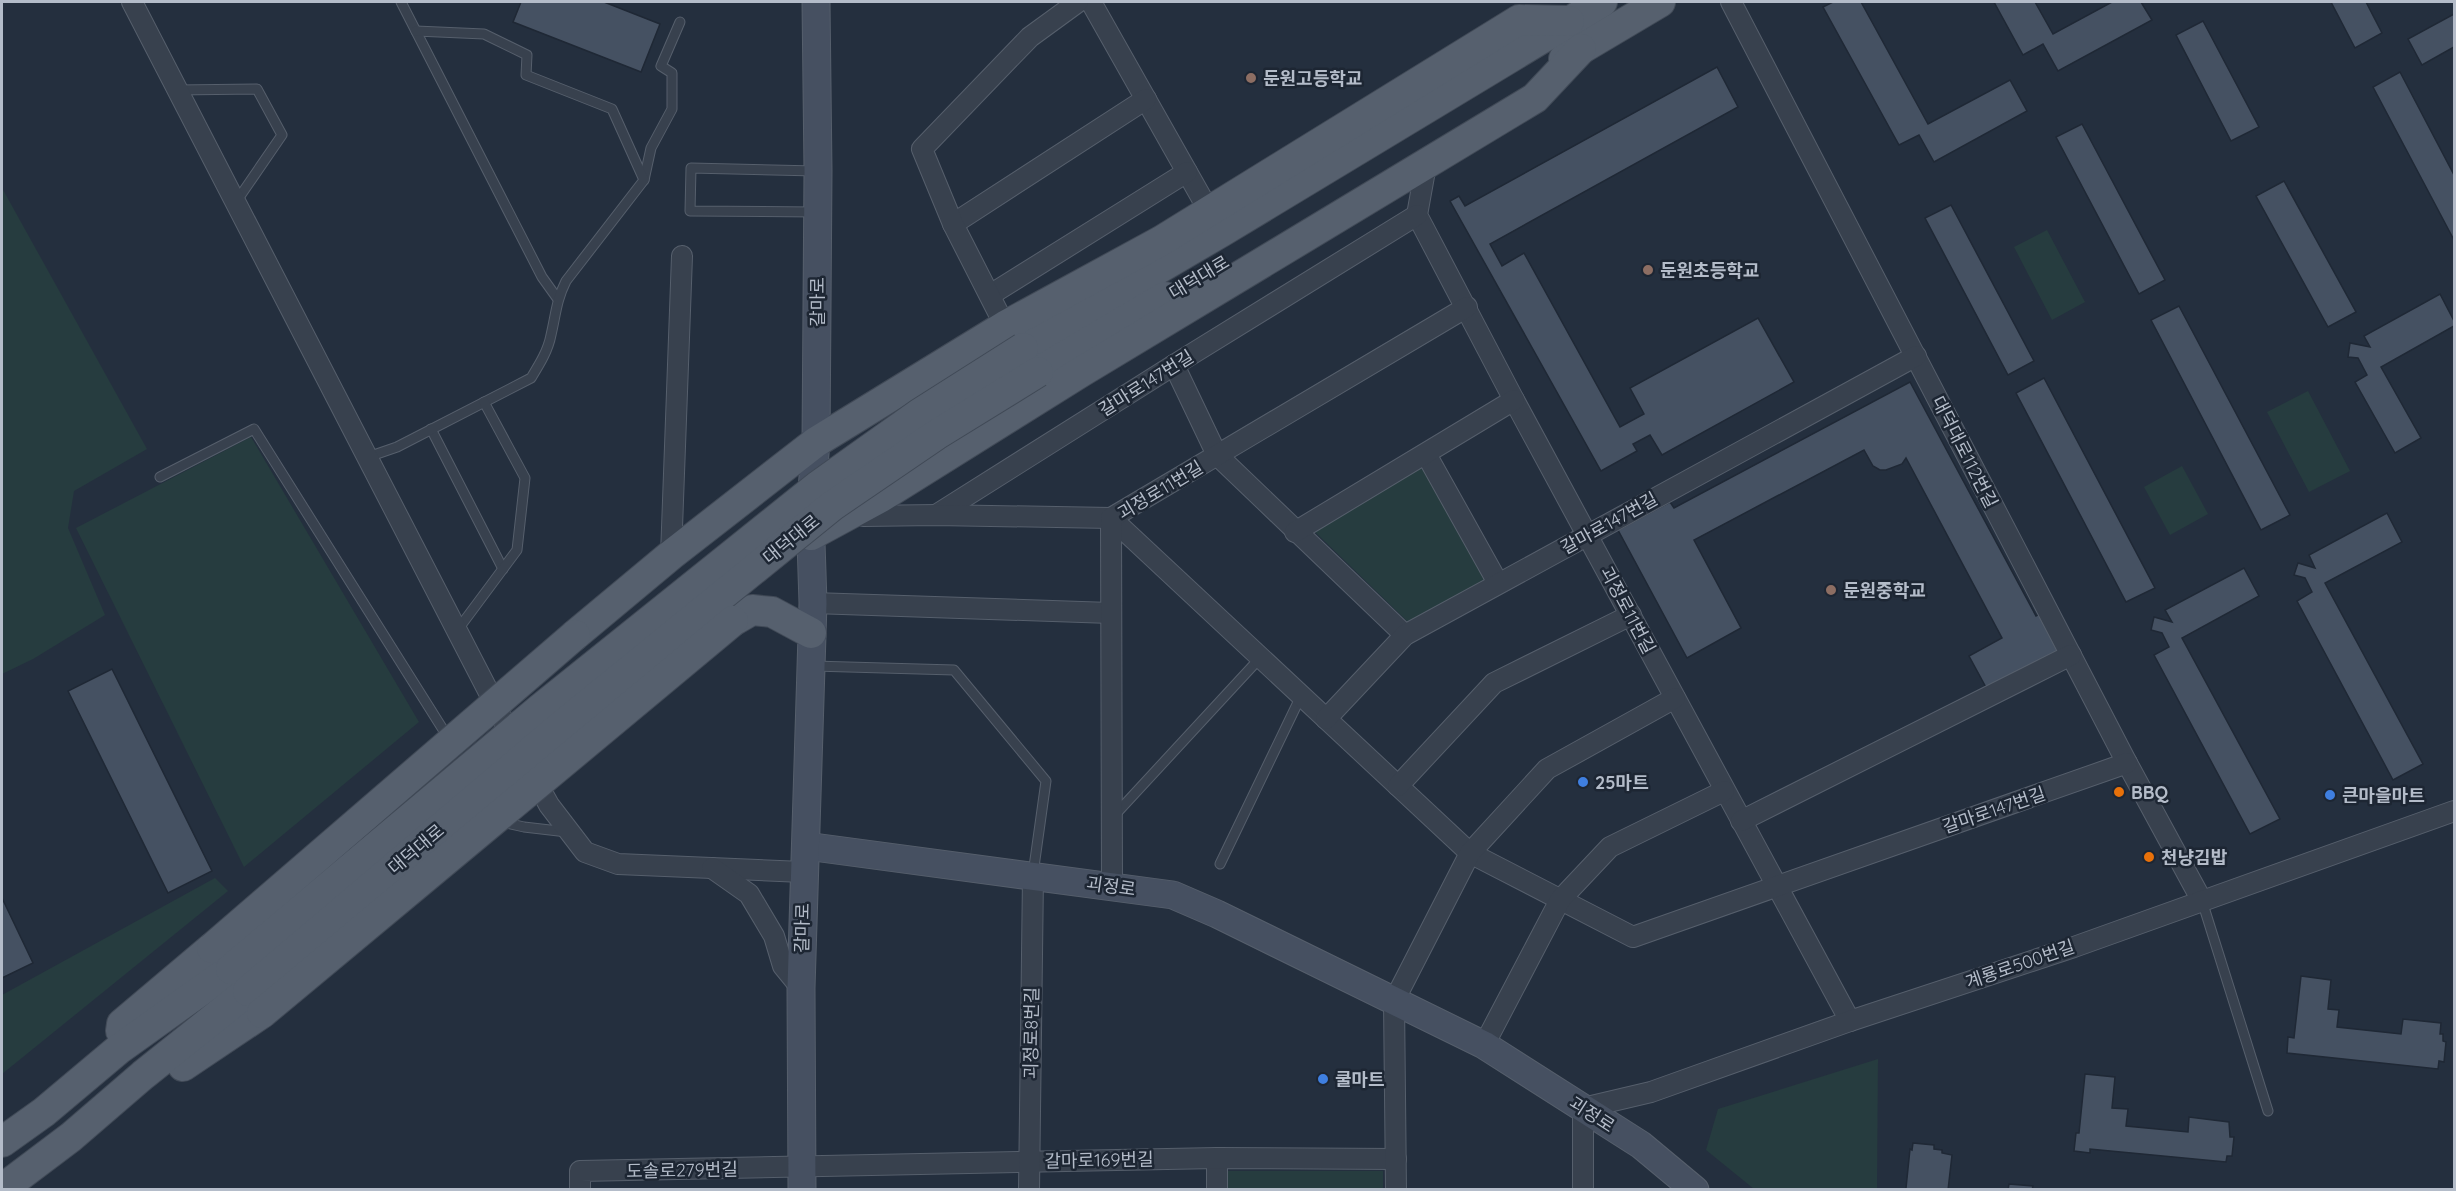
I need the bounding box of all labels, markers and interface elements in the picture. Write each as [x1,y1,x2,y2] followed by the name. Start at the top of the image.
[1263,67,1362,90] place label: 둔원고등학교
[1244,71,1258,85] marker: 둔원고등학교
[1165,250,1233,304] street label: 대덕대로
[1660,259,1759,282] place label: 둔원초등학교
[1641,263,1655,277] marker: 둔원초등학교
[806,277,829,327] street label: 갈마로
[1094,345,1198,421] street label: 갈마로147번길
[1927,392,2003,512] street label: 대덕대로112번길
[1113,455,1207,525] street label: 괴정로11번길
[1556,487,1662,559] street label: 갈마로147번길
[758,509,824,569] street label: 대덕대로
[1595,562,1661,658] street label: 괴정로11번길
[1843,579,1926,602] place label: 둔원중학교
[1824,583,1838,597] marker: 둔원중학교
[1595,771,1649,794] place label: 25마트
[1576,775,1590,789] marker: 25마트
[2131,781,2170,804] place label: BBQ
[1939,782,2049,838] street label: 갈마로147번길
[2342,784,2425,807] place label: 큰마을마트
[2112,785,2126,799] marker: BBQ
[2323,788,2337,802] marker: 큰마을마트
[383,819,449,879] street label: 대덕대로
[2161,846,2228,869] place label: 천냥김밥
[2142,850,2156,864] marker: 천냥김밥
[1085,871,1137,901] street label: 괴정로
[790,903,814,953] street label: 갈마로
[1962,935,2078,993] street label: 계룡로500번길
[1019,987,1043,1079] street label: 괴정로8번길
[1335,1068,1385,1091] place label: 쿨마트
[1316,1072,1330,1086] marker: 쿨마트
[1565,1091,1619,1137] street label: 괴정로
[1044,1148,1154,1172] street label: 갈마로169번길
[626,1158,738,1182] street label: 도솔로279번길

